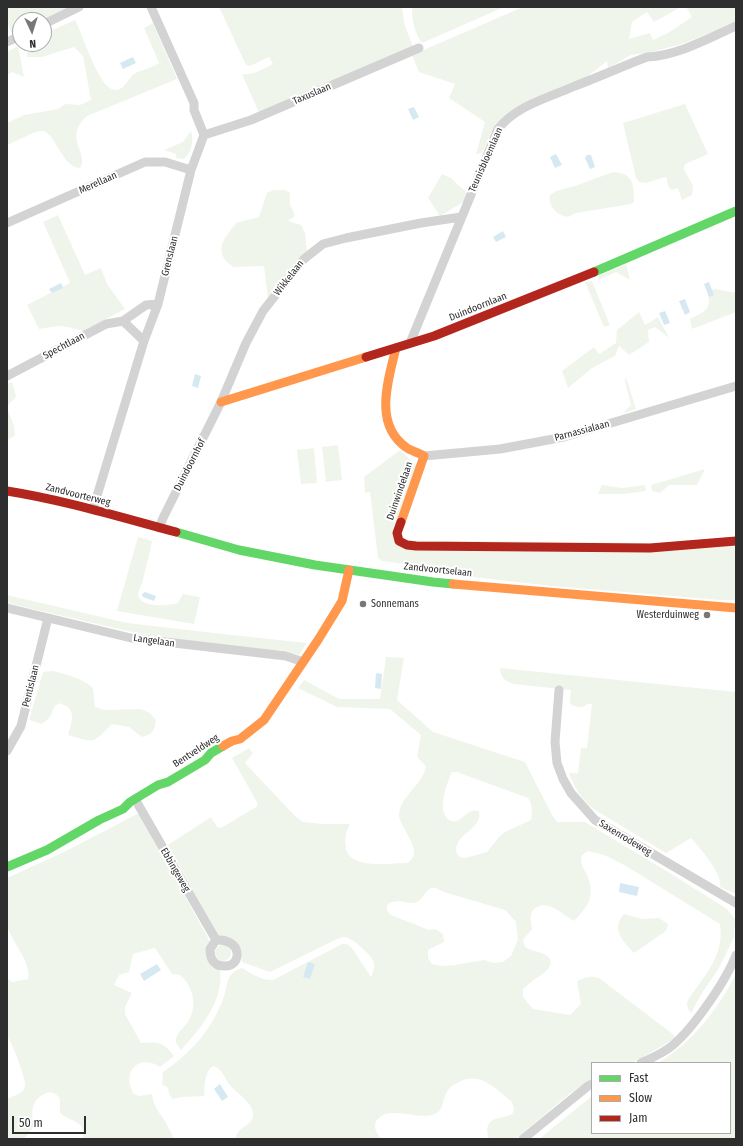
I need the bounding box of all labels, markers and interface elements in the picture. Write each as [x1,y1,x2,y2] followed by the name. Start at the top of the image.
[12,12,52,52] north arrow
[29,37,37,50] text: N
[291,81,333,107] street label: Taxuslaan
[466,126,506,194] street label: Teunisbloemlaan
[77,169,119,197] street label: Merellaan
[159,235,181,277] street label: Grenslaan
[271,258,307,298] street label: Wikkelaan
[447,290,509,324] street label: Duindoornlaan
[41,330,87,362] street label: Spechtlaan
[553,418,611,444] street label: Parnassialaan
[172,437,208,493] street label: Duindoornhof
[384,460,416,522] street label: Duinwindelaan
[44,481,112,509] street label: Zandvoorterweg
[403,560,473,580] street label: Zandvoortselaan
[371,598,419,610] place label: Sonnemans
[358,599,368,609] marker: Sonnemans
[637,609,699,621] place label: Westerduinweg
[702,610,712,620] marker: Westerduinweg
[133,632,175,650] street label: Langelaan
[20,664,42,708] street label: Pentislaan
[171,732,221,770] street label: Bentveldweg
[596,818,654,858] street label: Saxenrodeweg
[158,846,192,894] street label: Ebbingeweg
[591,1062,731,1134] legend
[629,1071,648,1085] text: Fast
[629,1091,652,1105] text: Slow
[14,1108,88,1134] scale bar
[629,1111,647,1125] text: Jam
[19,1116,43,1130] text: 50 m

